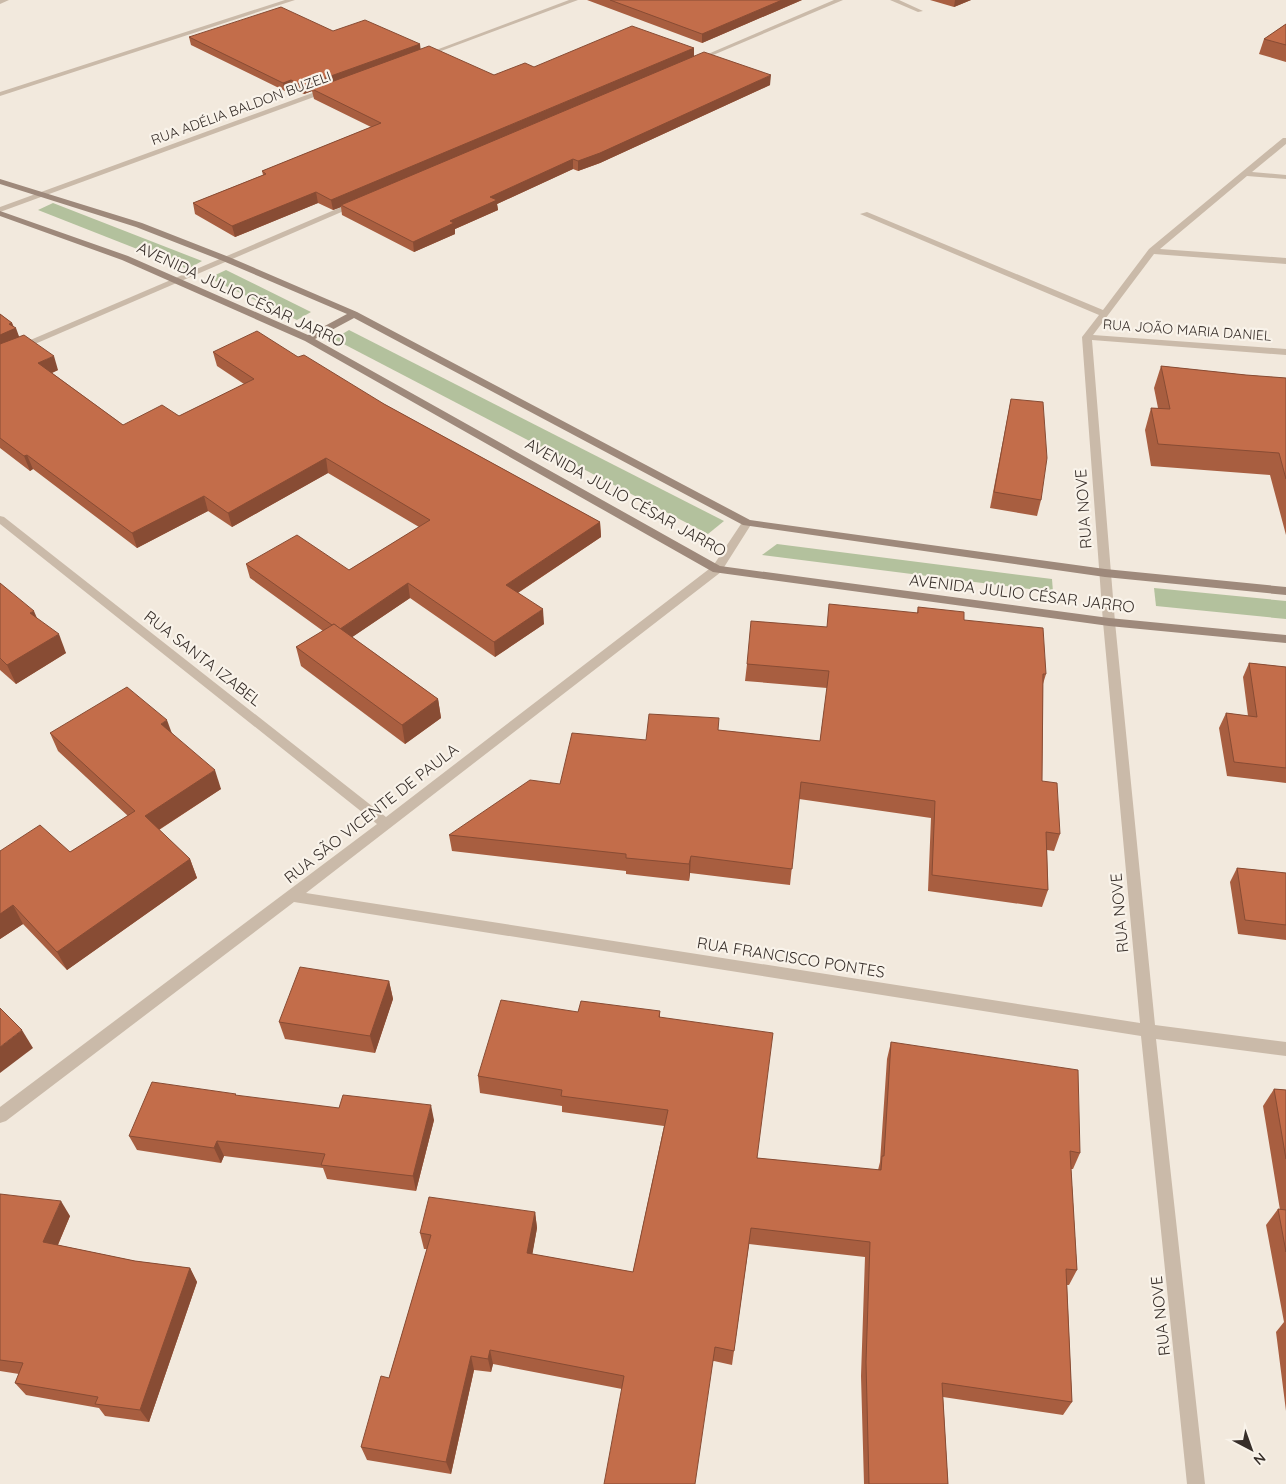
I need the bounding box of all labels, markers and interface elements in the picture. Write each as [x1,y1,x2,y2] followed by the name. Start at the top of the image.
[148,67,334,149] street label: RUA ADÉLIA BALDON BUZELI
[134,237,348,351] street label: AVENIDA JULIO CÉSAR JARRO
[1102,315,1272,345] street label: RUA JOÃO MARIA DANIEL
[522,433,730,561] street label: AVENIDA JULIO CÉSAR JARRO
[1070,468,1096,550] street label: RUA NOVE
[908,569,1136,617] street label: AVENIDA JULIO CÉSAR JARRO
[140,606,266,710] street label: RUA SANTA IZABEL
[280,739,462,887] street label: RUA SÃO VICENTE DE PAULA
[1106,872,1132,954] street label: RUA NOVE
[696,932,886,982] street label: RUA FRANCISCO PONTES
[1146,1275,1174,1357] street label: RUA NOVE
[1226,1424,1276,1474] north arrow
[1250,1449,1269,1469] text: N

